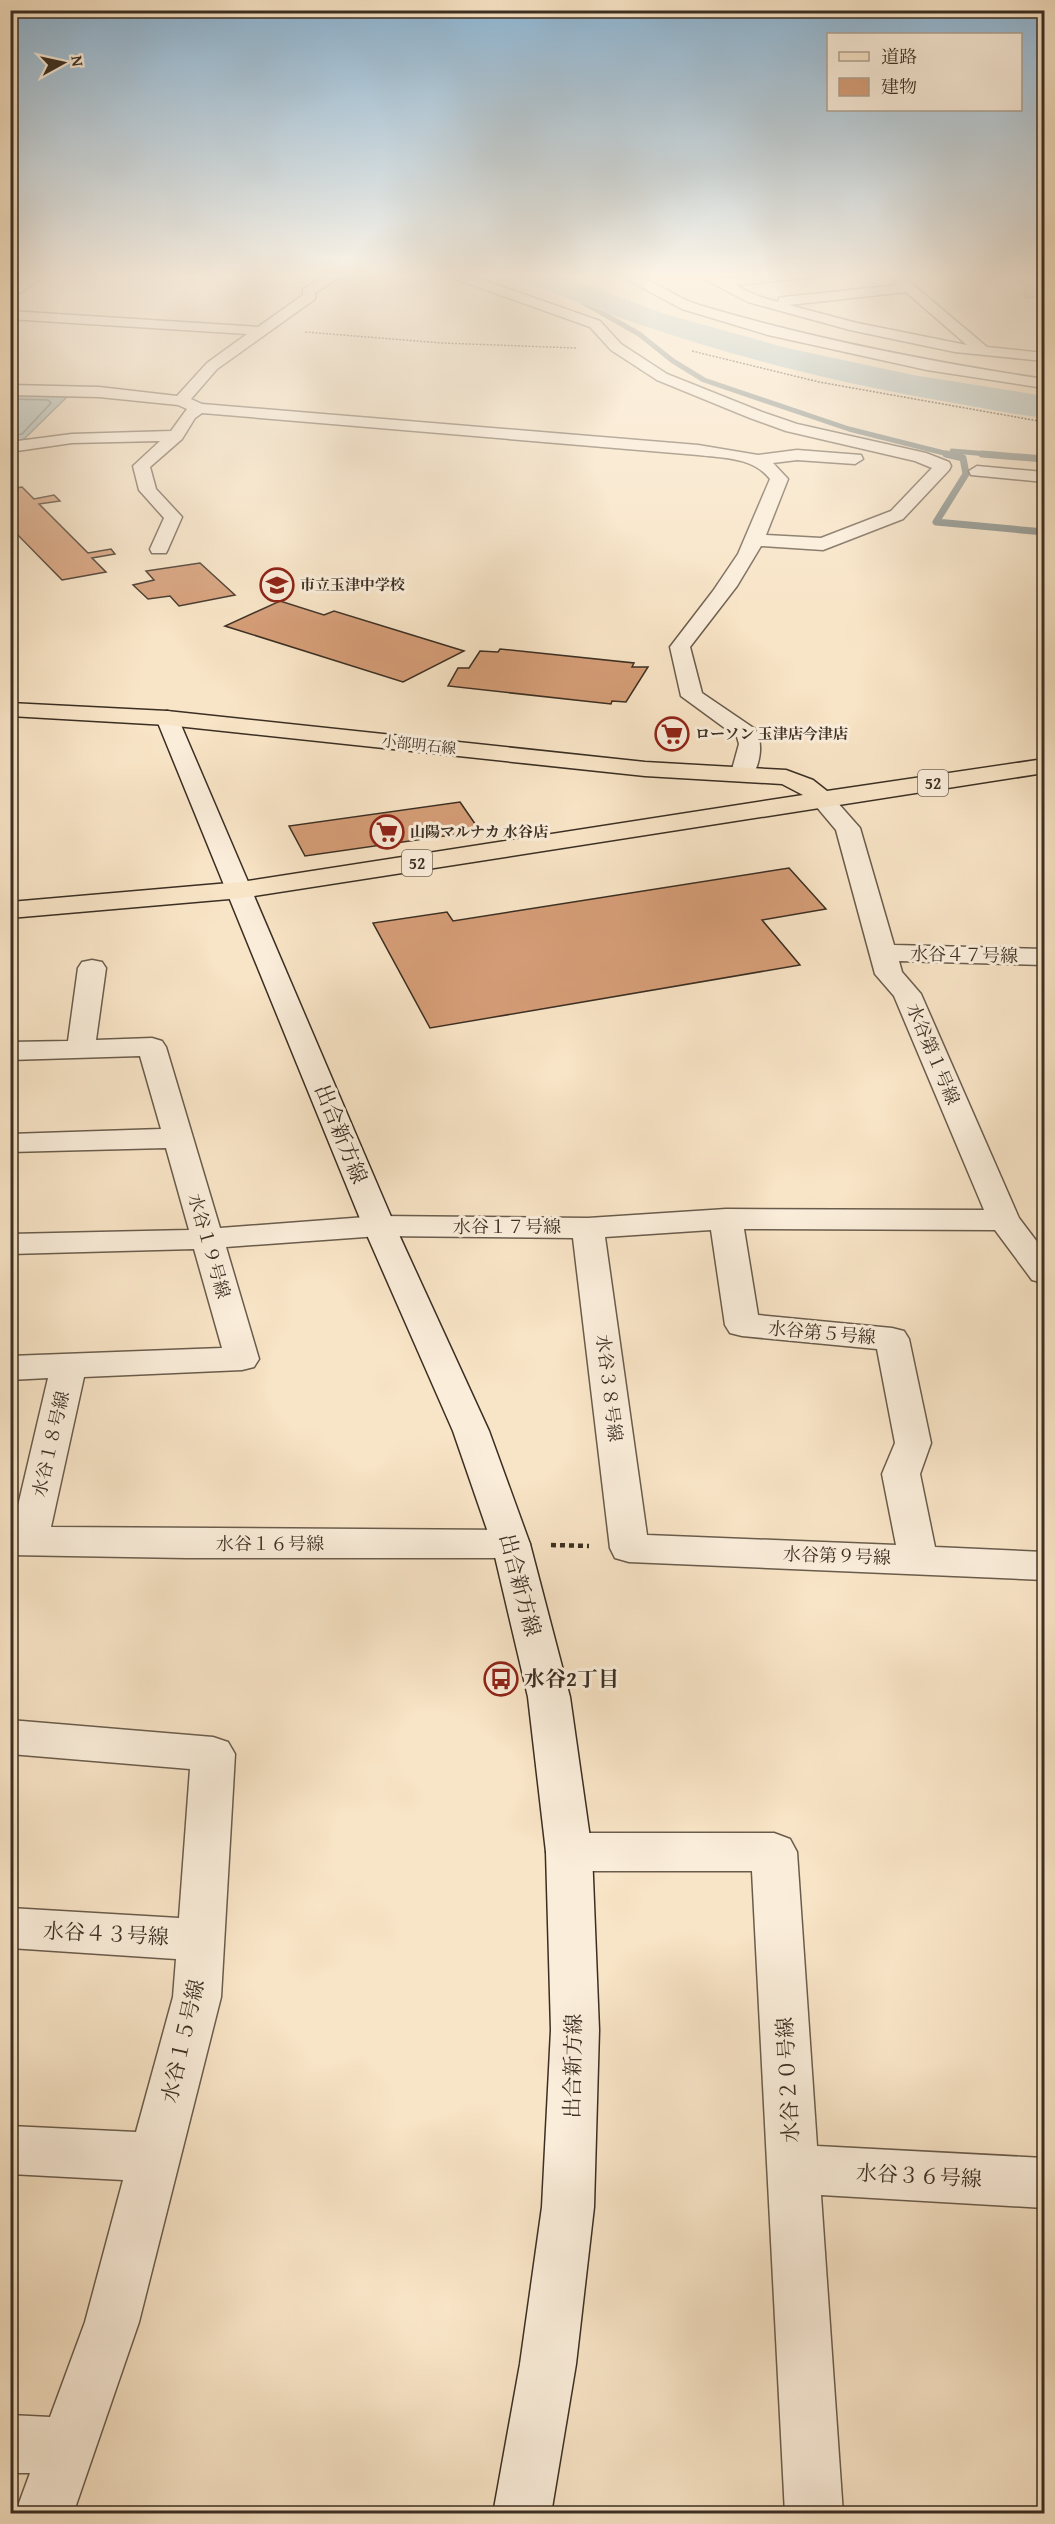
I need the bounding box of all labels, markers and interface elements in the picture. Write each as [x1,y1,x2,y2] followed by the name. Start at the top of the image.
[33,33,93,93] north arrow
[827,33,1022,111] legend
[881,43,917,70] text: 道路
[65,54,91,68] text: N
[881,73,917,100] text: 建物
[259,567,295,603] school or university icon: 市立玉津中学校
[300,574,405,595] place label: 市立玉津中学校
[654,716,690,752] supermarket icon: ローソン 玉津店今津店
[695,723,848,744] place label: ローソン 玉津店今津店
[381,730,457,759] street label: 小部明石線
[918,770,948,796] road number: 52
[369,814,405,850] supermarket icon: 山陽マルナカ 水谷店
[410,821,548,842] place label: 山陽マルナカ 水谷店
[402,850,432,876] road number: 52
[910,940,1018,969] street label: 水谷４７号線
[900,999,967,1109] street label: 水谷第１号線
[307,1079,376,1188] street label: 出合新方線
[182,1190,237,1301] street label: 水谷１９号線
[453,1213,561,1240] street label: 水谷１７号線
[767,1314,877,1351] street label: 水谷第５号線
[590,1333,629,1443] street label: 水谷３８号線
[25,1388,76,1500] street label: 水谷１８号線
[216,1530,324,1557] street label: 水谷１６号線
[492,1530,549,1640] street label: 出合新方線
[783,1540,891,1571] street label: 水谷第９号線
[483,1661,519,1697] bus stop icon: 水谷2丁目
[524,1663,619,1694] place label: 水谷2丁目
[42,1915,170,1952] street label: 水谷４３号線
[153,1976,212,2106] street label: 水谷１５号線
[556,2013,589,2119] street label: 出合新方線
[769,2016,806,2144] street label: 水谷２０号線
[855,2157,983,2194] street label: 水谷３６号線

